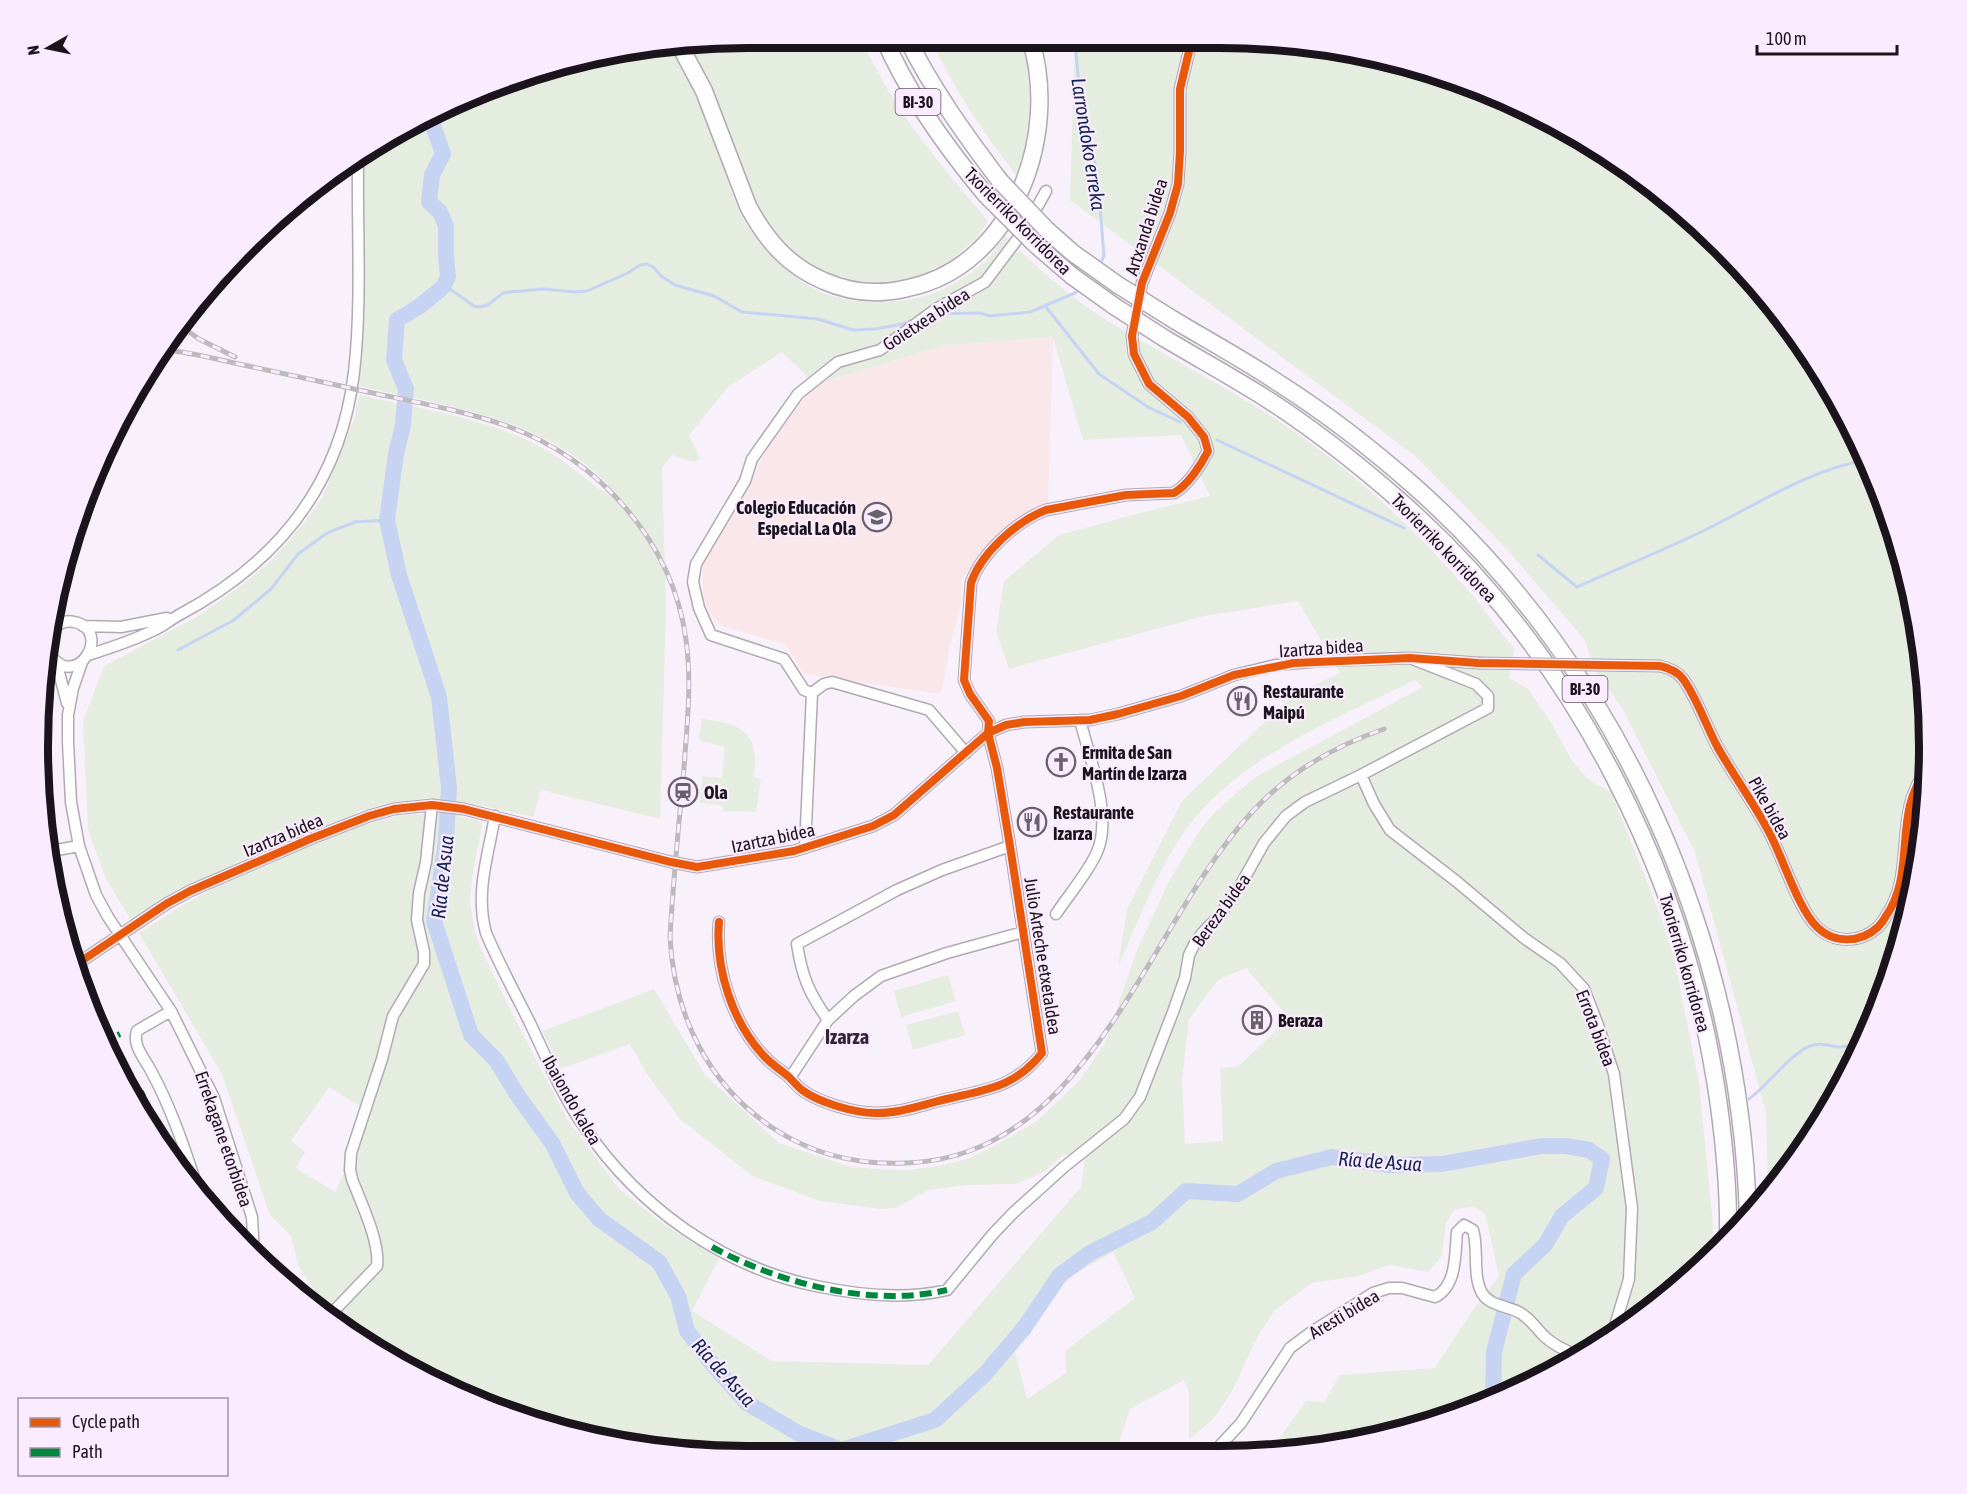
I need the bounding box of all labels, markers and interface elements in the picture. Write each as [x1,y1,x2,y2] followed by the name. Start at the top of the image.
[18,18,78,78] north arrow
[1757,18,1896,56] scale bar
[1766,28,1807,49] text: 100 m
[24,44,43,56] text: N
[1067,76,1111,212] water label: Larrondoko erreka
[896,89,940,115] road number: BI-30
[960,163,1076,279] street label: Txorierriko korridorea
[1120,176,1172,278] street label: Artxanda bidea
[879,283,973,355] street label: Goietxea bidea
[1387,489,1501,607] street label: Txorierriko korridorea
[736,497,856,539] place label: Colegio Educación Especial La Ola
[861,501,893,533] school or university icon: Colegio Educación Especial La Ola
[1278,635,1364,661] street label: Izartza bidea
[1562,676,1608,702] road number: BI-30
[1263,681,1344,723] place label: Restaurante Maipú
[1226,685,1258,717] restaurant icon: Restaurante Maipú
[1082,742,1187,784] place label: Ermita de San Martín de Izarza
[1045,746,1077,778] church icon: Ermita de San Martín de Izarza
[1744,773,1796,843] street label: Pike bidea
[667,776,699,808] station icon: Ola
[704,782,728,803] place label: Ola
[1053,802,1134,844] place label: Restaurante Izarza
[1016,806,1048,838] restaurant icon: Restaurante Izarza
[240,809,326,861] street label: Izartza bidea
[729,819,817,857] street label: Izartza bidea
[426,834,458,920] water label: Ría de Asua
[1187,869,1255,951] street label: Bereza bidea
[1020,876,1066,1036] street label: Julio Arteche etxetaldea
[1655,891,1715,1035] street label: Txorierriko korridorea
[1572,987,1620,1069] street label: Errota bidea
[1241,1004,1273,1036] building icon: Beraza
[1278,1010,1323,1031] place label: Beraza
[825,1025,869,1048] district label: Izarza
[538,1052,606,1148] street label: Ibaiondo kalea
[191,1068,257,1210] street label: Errekagane etorbidea
[1337,1147,1423,1175] water label: Ría de Asua
[1305,1285,1383,1343] street label: Aresti bidea
[687,1333,761,1411] water label: Ría de Asua
[18,1398,228,1476] legend
[72,1411,140,1432] text: Cycle path
[72,1441,103,1462] text: Path

